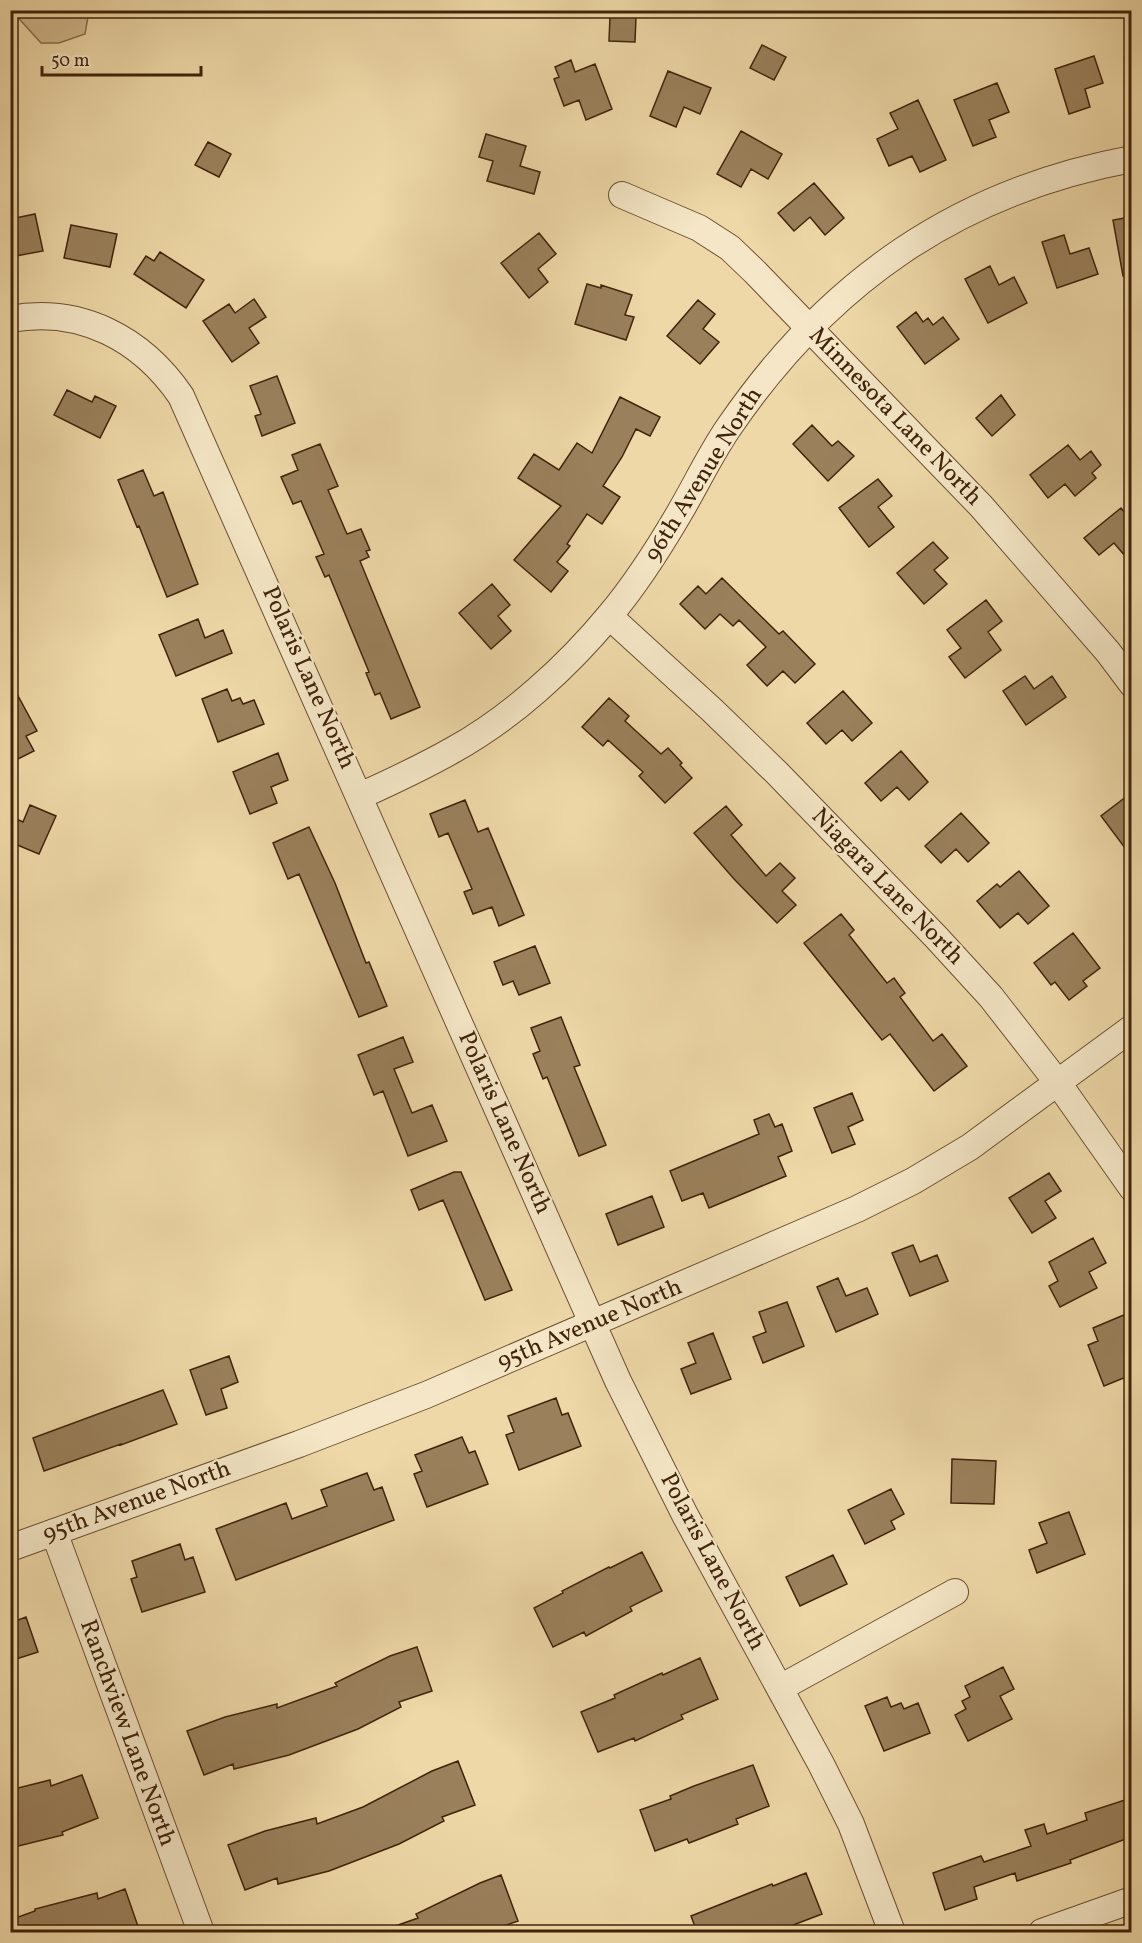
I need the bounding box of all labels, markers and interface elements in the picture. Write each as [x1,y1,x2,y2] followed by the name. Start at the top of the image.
[42,39,201,77] scale bar
[51,49,90,74] text: 50 m
[800,320,990,514] street label: Minnesota Lane North
[637,381,771,569] street label: 96th Avenue North
[252,581,364,775] street label: Polaris Lane North
[803,801,971,973] street label: Niagara Lane North
[448,1026,560,1220] street label: Polaris Lane North
[492,1271,688,1379] street label: 95th Avenue North
[38,1452,236,1552] street label: 95th Avenue North
[651,1467,773,1657] street label: Polaris Lane North
[70,1615,184,1851] street label: Ranchview Lane North

